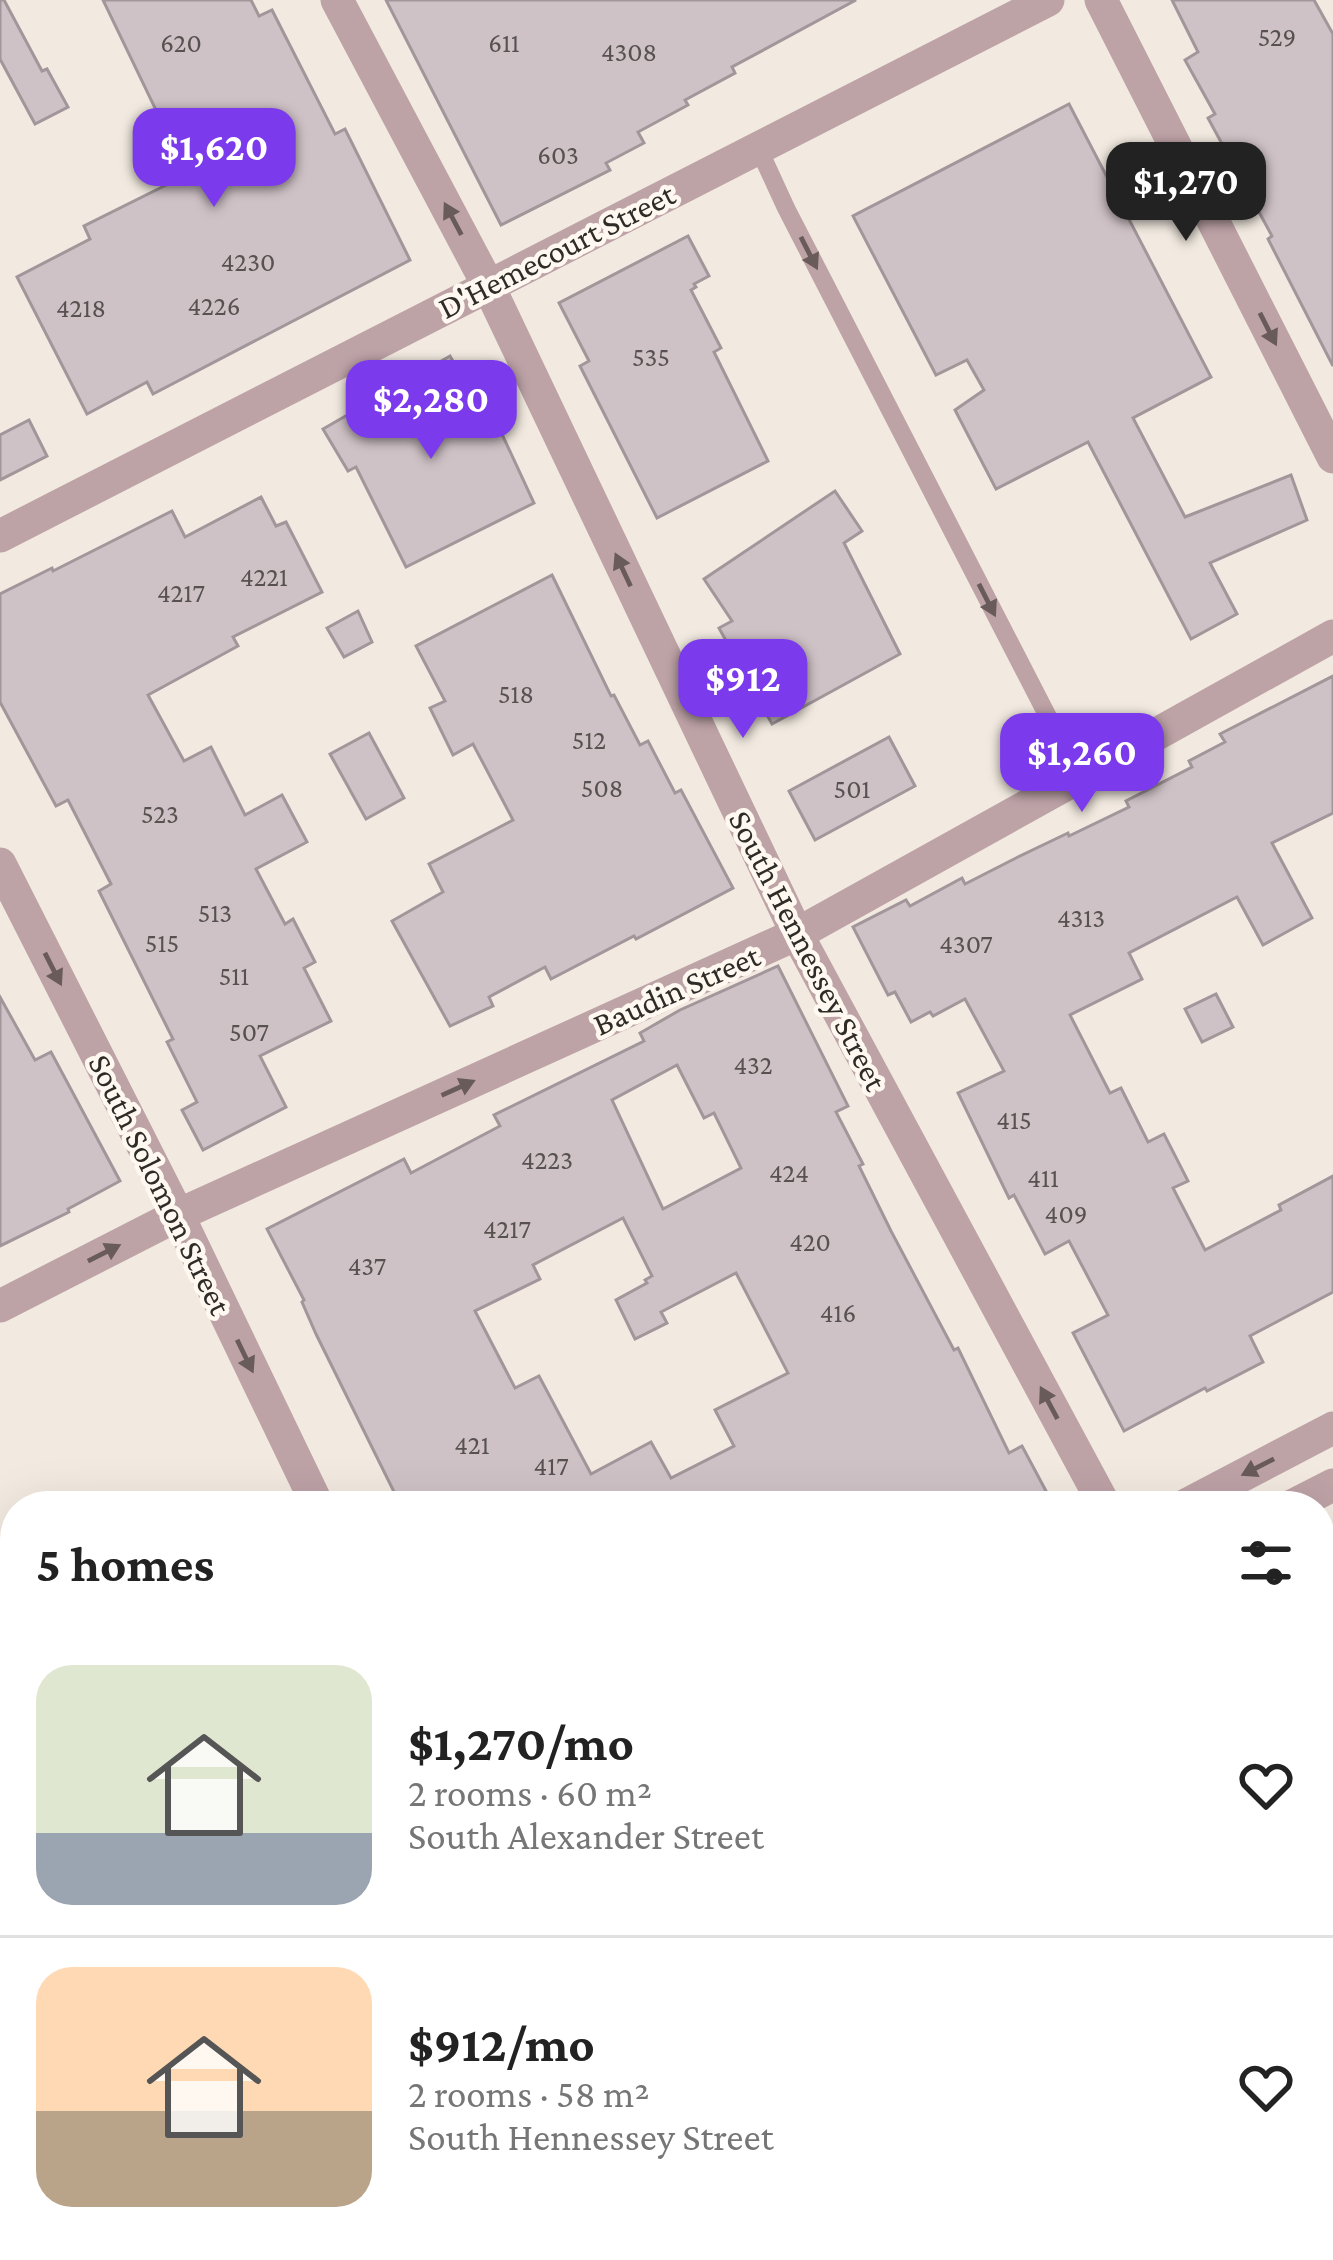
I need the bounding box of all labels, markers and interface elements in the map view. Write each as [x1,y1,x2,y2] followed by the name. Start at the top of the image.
[1258,22,1296,52] house number: 529
[160,28,202,58] house number: 620
[488,28,520,58] house number: 611
[601,37,657,67] house number: 4308
[116,108,312,210] pin: $1,620
[160,125,268,168] text: $1,620
[537,140,579,170] house number: 603
[1088,142,1284,244] pin: $1,270
[1133,159,1239,202] text: $1,270
[432,174,682,326] street label: D'Hemecourt Street
[443,202,464,236] one-way arrow
[798,235,818,270] one-way arrow
[221,247,275,277] house number: 4230
[188,291,240,321] house number: 4226
[56,293,106,323] house number: 4218
[1258,312,1278,346] one-way arrow
[632,342,670,372] house number: 535
[333,360,529,462] pin: $2,280
[373,377,489,420] text: $2,280
[613,552,633,587] one-way arrow
[240,562,288,592] house number: 4221
[157,578,205,608] house number: 4217
[976,582,996,617] one-way arrow
[672,639,814,741] pin: $912
[705,656,781,699] text: $912
[498,679,534,709] house number: 518
[984,713,1180,815] pin: $1,260
[572,725,606,755] house number: 512
[1027,730,1137,773] text: $1,260
[581,773,623,803] house number: 508
[834,774,871,804] house number: 501
[141,799,179,829] house number: 523
[722,804,896,1097] street label: South Hennessey Street
[198,898,232,928] house number: 513
[1057,903,1105,933] house number: 4313
[145,928,179,958] house number: 515
[939,929,993,959] house number: 4307
[587,936,766,1043] street label: Baudin Street
[42,952,62,986] one-way arrow
[219,961,249,991] house number: 511
[229,1017,269,1047] house number: 507
[81,1048,240,1321] street label: South Solomon Street
[733,1050,773,1080] house number: 432
[441,1078,476,1098] one-way arrow
[996,1105,1032,1135] house number: 415
[521,1145,573,1175] house number: 4223
[769,1158,809,1188] house number: 424
[1027,1163,1059,1193] house number: 411
[1045,1199,1087,1229] house number: 409
[483,1214,531,1244] house number: 4217
[789,1227,831,1257] house number: 420
[87,1243,121,1263] one-way arrow
[348,1251,386,1281] house number: 437
[820,1298,856,1328] house number: 416
[235,1339,255,1374] one-way arrow
[1039,1386,1060,1420] one-way arrow
[454,1430,490,1460] house number: 421
[533,1451,569,1481] house number: 417
[1241,1456,1276,1477] one-way arrow
[1233,1530,1299,1596] icon: filters
[36,1535,214,1592] text: 5 homes
[132,1713,276,1857] icon: home
[408,1714,634,1771] text: $1,270/mo
[1233,1752,1299,1818] icon: heart
[408,1771,652,1814] text: 2 rooms · 60 m²
[408,1814,764,1857] text: South Alexander Street
[132,2015,276,2159] icon: home
[408,2015,595,2072] text: $912/mo
[1233,2054,1299,2120] icon: heart
[408,2072,650,2115] text: 2 rooms · 58 m²
[408,2115,774,2158] text: South Hennessey Street

